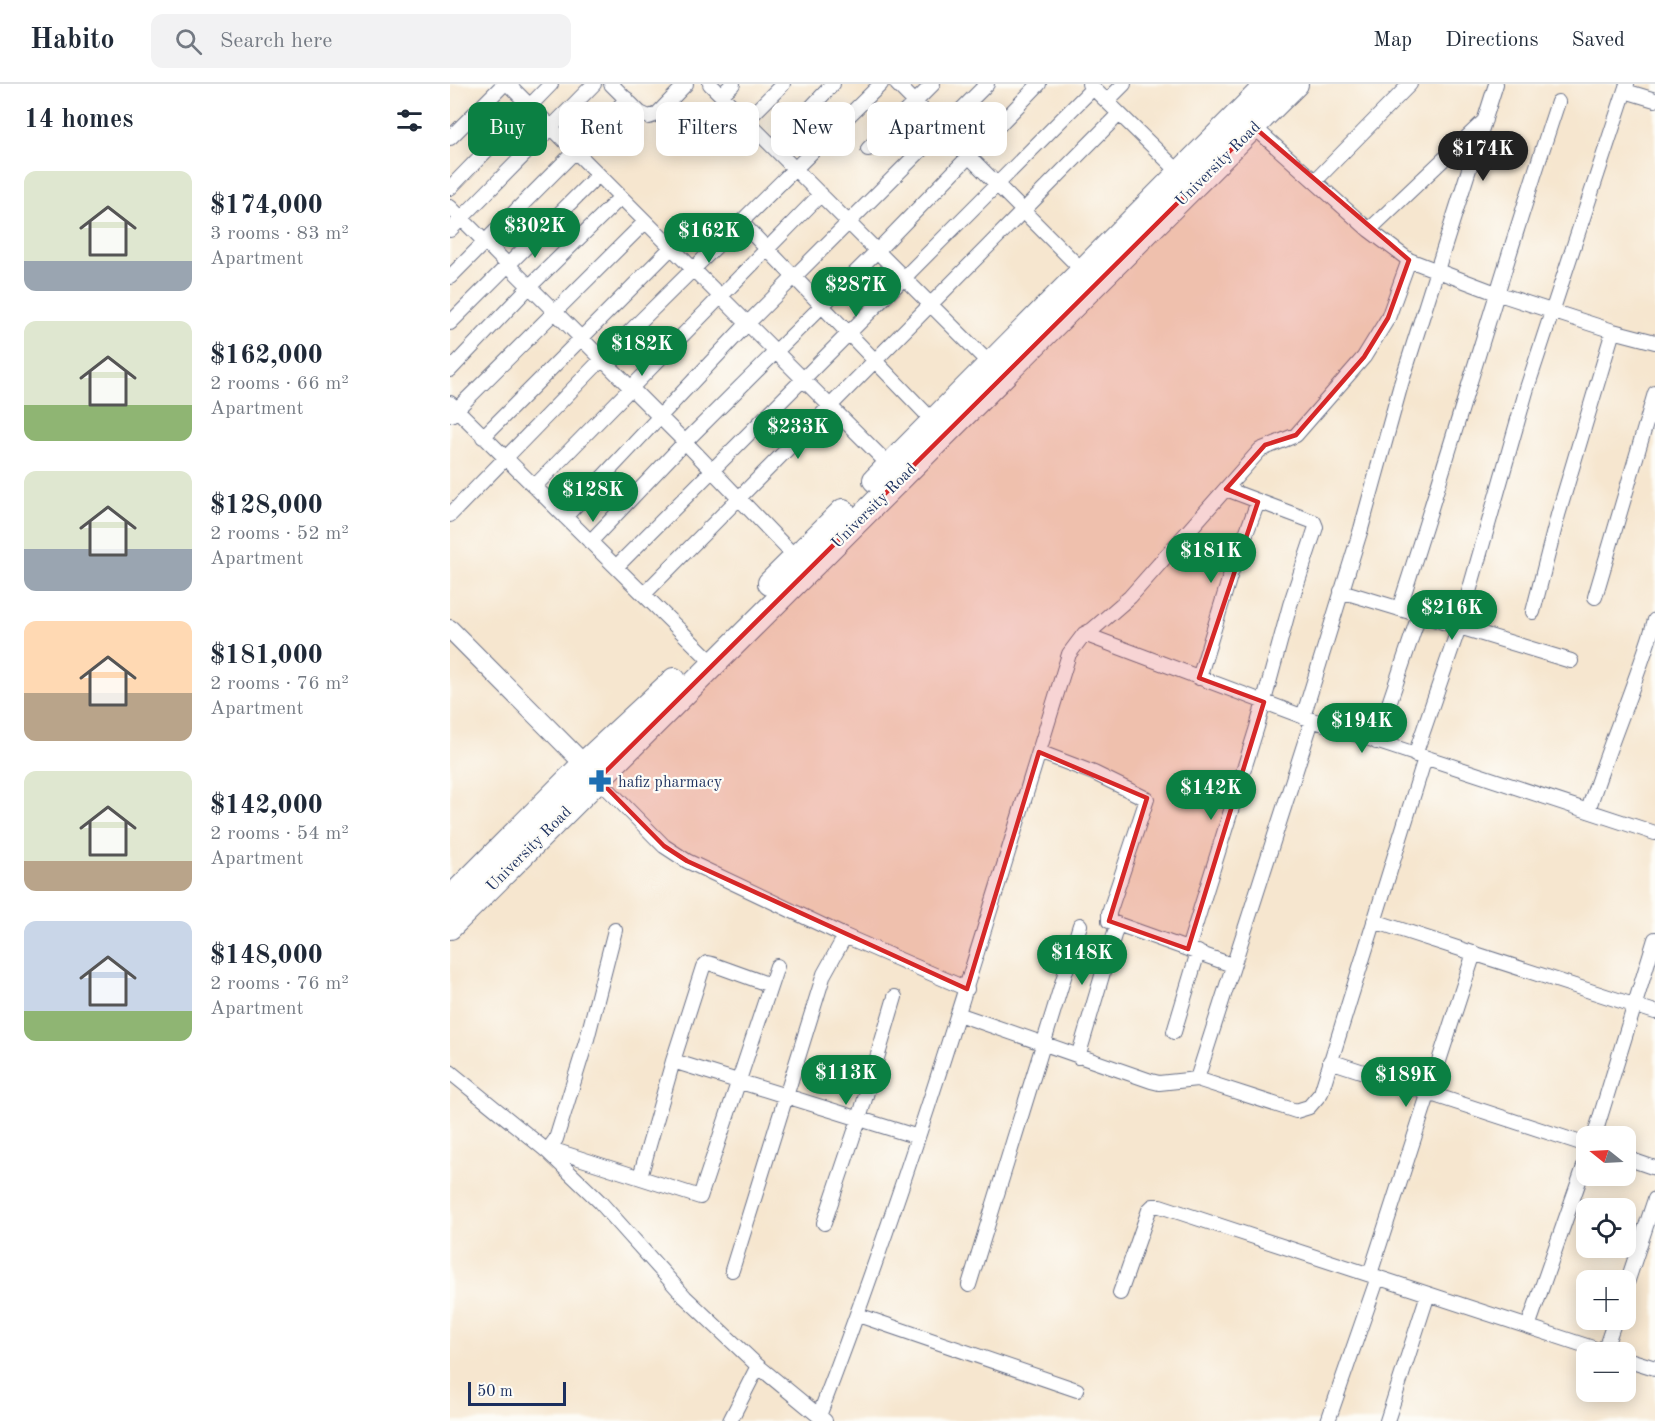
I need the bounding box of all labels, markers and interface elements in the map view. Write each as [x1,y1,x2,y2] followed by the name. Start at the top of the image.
[151,14,571,68] search box
[172,25,205,58] icon: search
[30,27,115,55] text: Habito
[220,30,332,52] text: Search here
[1373,30,1412,51] text: Map
[1445,30,1539,51] text: Directions
[1572,30,1625,51] text: Saved
[468,102,547,156] chip: Buy
[559,102,644,156] chip: Rent
[656,102,759,156] chip: Filters
[771,102,855,156] chip: New
[867,102,1007,156] chip: Apartment
[393,104,426,137] icon: filters
[24,107,133,133] text: 14 homes
[1173,119,1264,210] street label: University Road
[1441,131,1525,182] pin: $174K
[1452,140,1514,160] text: $174K
[210,193,323,219] text: $174,000
[72,195,144,267] icon: home
[493,208,577,259] pin: $302K
[667,213,751,264] pin: $162K
[504,217,566,237] text: $302K
[678,222,740,242] text: $162K
[210,224,349,244] text: 3 rooms · 83 m²
[210,249,304,269] text: Apartment
[814,267,898,318] pin: $287K
[825,276,887,296] text: $287K
[600,326,684,377] pin: $182K
[611,335,673,355] text: $182K
[210,343,323,369] text: $162,000
[72,345,144,417] icon: home
[210,374,349,394] text: 2 rooms · 66 m²
[210,399,304,419] text: Apartment
[756,409,840,460] pin: $233K
[767,418,829,438] text: $233K
[829,461,920,552] street label: University Road
[551,472,635,523] pin: $128K
[562,481,624,501] text: $128K
[210,493,323,519] text: $128,000
[72,495,144,567] icon: home
[210,524,349,544] text: 2 rooms · 52 m²
[1169,533,1253,584] pin: $181K
[1180,542,1242,562] text: $181K
[210,549,304,569] text: Apartment
[1410,590,1494,641] pin: $216K
[1421,599,1483,619] text: $216K
[210,643,323,669] text: $181,000
[72,645,144,717] icon: home
[210,674,349,694] text: 2 rooms · 76 m²
[210,699,304,719] text: Apartment
[1320,703,1404,754] pin: $194K
[1331,712,1393,732] text: $194K
[587,768,613,794] pharmacy icon: hafiz pharmacy
[1169,770,1253,821] pin: $142K
[618,775,723,791] place label: hafiz pharmacy
[1180,779,1242,799] text: $142K
[210,793,323,819] text: $142,000
[72,795,144,867] icon: home
[484,804,575,895] street label: University Road
[210,824,349,844] text: 2 rooms · 54 m²
[210,849,304,869] text: Apartment
[1040,935,1124,986] pin: $148K
[210,943,323,969] text: $148,000
[1051,944,1113,964] text: $148K
[72,945,144,1017] icon: home
[210,974,349,994] text: 2 rooms · 76 m²
[210,999,304,1019] text: Apartment
[804,1055,888,1106] pin: $113K
[1364,1057,1448,1108] pin: $189K
[815,1064,877,1084] text: $113K
[1375,1066,1437,1086] text: $189K
[1576,1126,1636,1186] north arrow
[1576,1126,1636,1402] map controls
[1576,1198,1636,1258] button: locate
[1576,1270,1636,1330] button: +
[1576,1342,1636,1402] button: −
[468,1379,566,1406] scale bar
[477,1384,513,1400] text: 50 m

